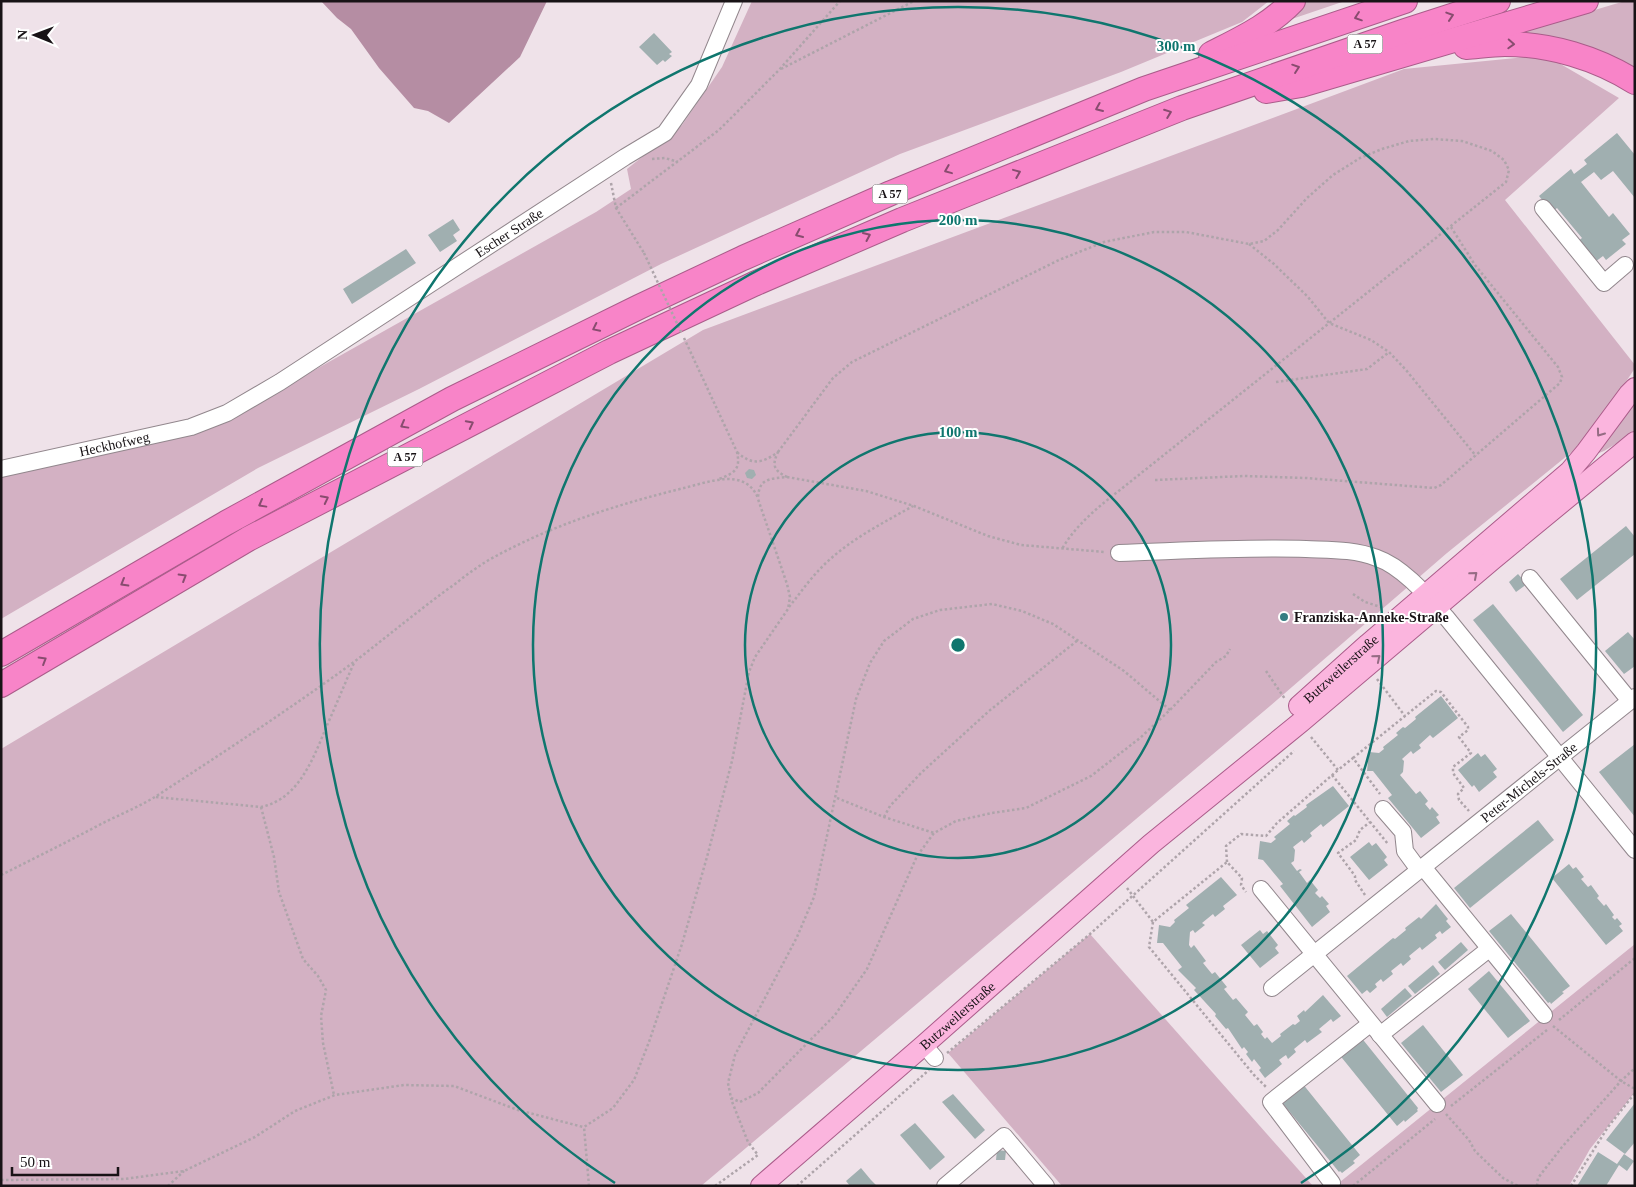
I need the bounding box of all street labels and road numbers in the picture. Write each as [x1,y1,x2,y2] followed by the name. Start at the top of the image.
[1348,34,1382,54] road number: A 57
[872,184,908,203] road number: A 57
[473,206,546,261] street label: Escher Straße
[78,429,151,459] street label: Heckhofweg
[388,448,422,467] road number: A 57
[1301,632,1381,706] street label: Butzweilerstraße
[1478,740,1580,826] street label: Peter-Michels-Straße
[917,979,998,1053] street label: Butzweilerstraße

